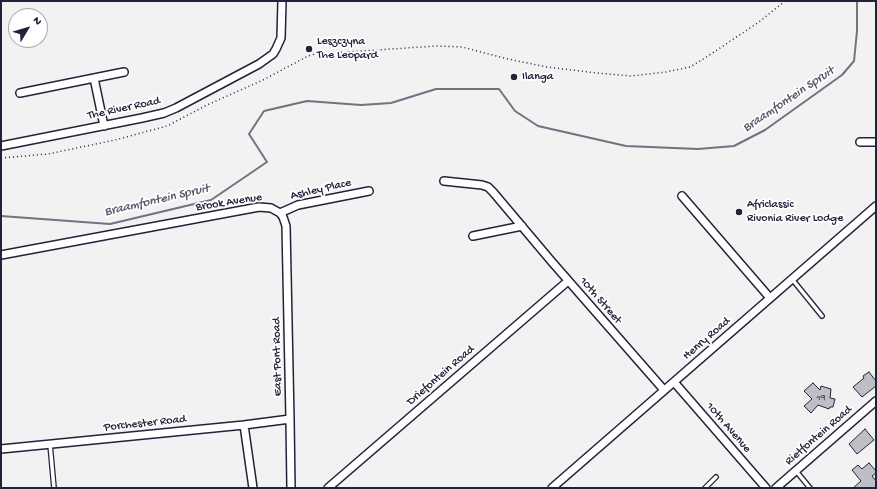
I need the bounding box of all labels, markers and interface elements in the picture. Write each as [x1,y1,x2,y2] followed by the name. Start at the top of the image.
[8,8,48,48] north arrow
[30,15,44,28] text: N
[317,35,378,63] place label: Leszczyna The Leopard
[304,44,314,54] marker: Leszczyna The Leopard
[740,64,838,136] water label: Braamfontein Spruit
[522,70,553,84] place label: Ilanga
[509,72,519,82] marker: Ilanga
[86,94,162,124] street label: The River Road
[289,176,353,204] street label: Ashley Place
[103,181,211,221] water label: Braamfontein Spruit
[195,191,263,215] street label: Brook Avenue
[747,198,843,226] place label: Africlassic Rivonia River Lodge
[734,207,744,217] marker: Africlassic Rivonia River Lodge
[576,274,624,328] street label: 10th Street
[680,315,734,363] street label: Henry Road
[270,317,286,397] street label: East Pont Road
[404,343,478,409] street label: Driefontein Road
[816,392,826,404] house number: 19
[702,400,754,456] street label: 10th Avenue
[783,403,855,469] street label: Rietfontein Road
[103,413,187,435] street label: Porchester Road

